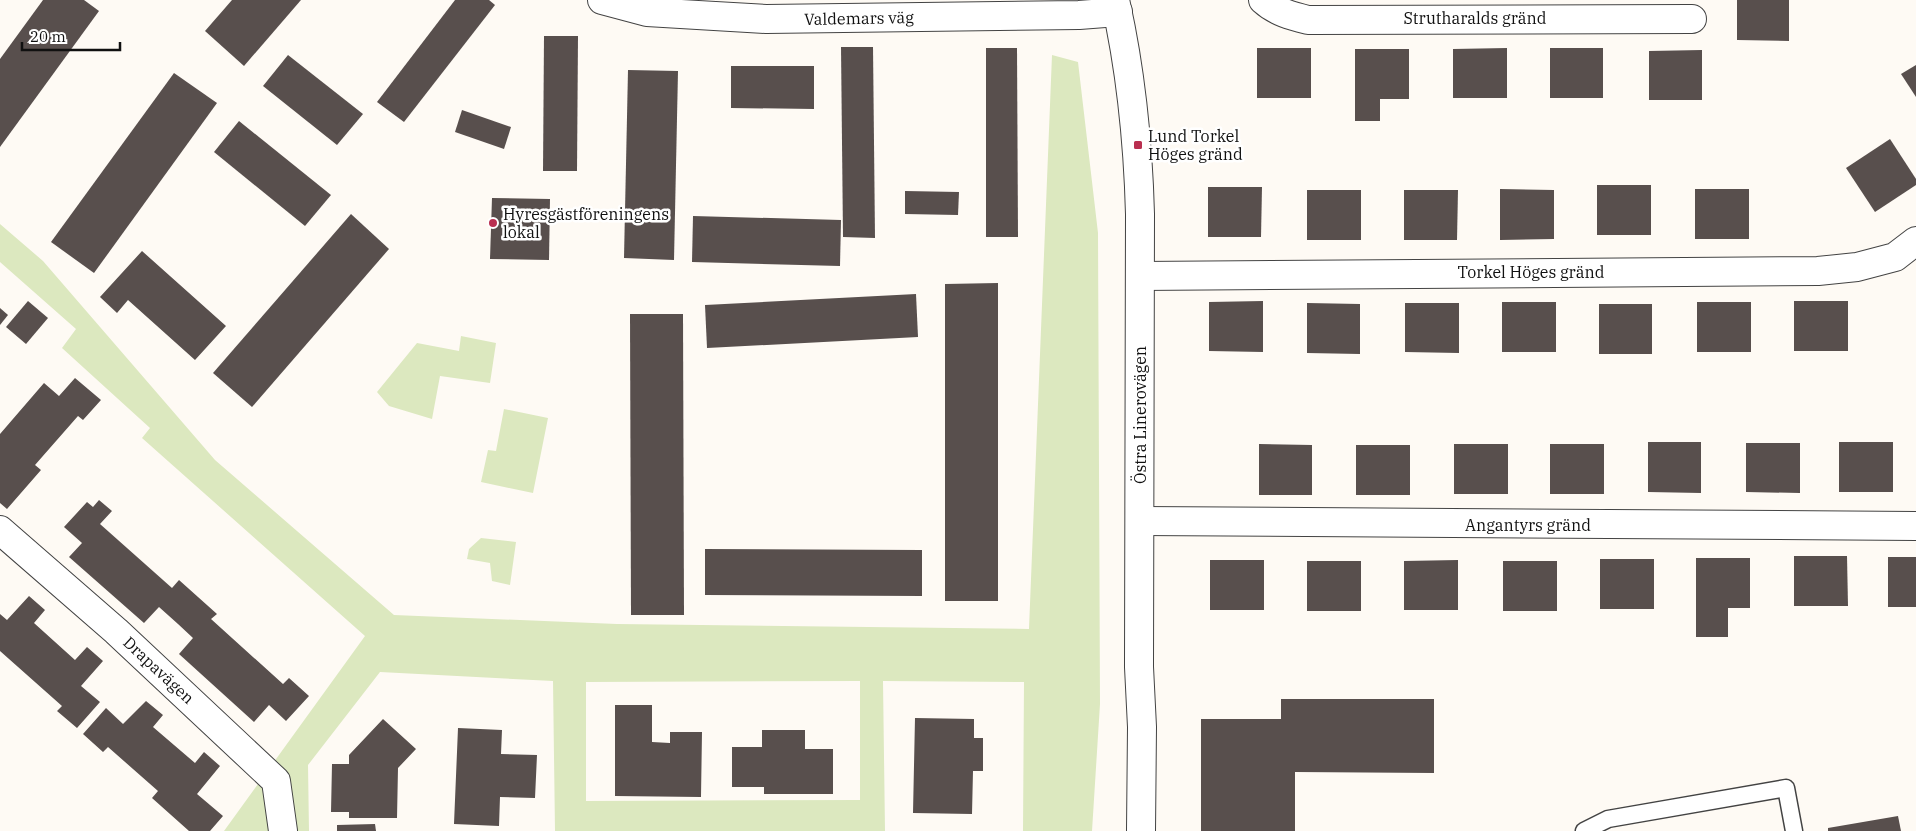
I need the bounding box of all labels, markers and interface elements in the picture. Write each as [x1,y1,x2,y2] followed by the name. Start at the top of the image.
[804,7,914,29] street label: Valdemars väg
[1403,8,1547,28] street label: Strutharalds gränd
[22,20,120,52] scale bar
[30,27,66,46] text: 20 m
[1148,126,1243,164] place label: Lund Torkel Höges gränd
[1132,139,1144,151] marker: Lund Torkel Höges gränd
[503,204,669,242] place label: Hyresgästföreningens lokal
[487,217,499,229] marker: Hyresgästföreningens lokal
[1458,262,1605,282] street label: Torkel Höges gränd
[1130,346,1150,484] street label: Östra Linerovägen
[1465,515,1591,535] street label: Angantyrs gränd
[119,632,199,708] street label: Drapavägen

